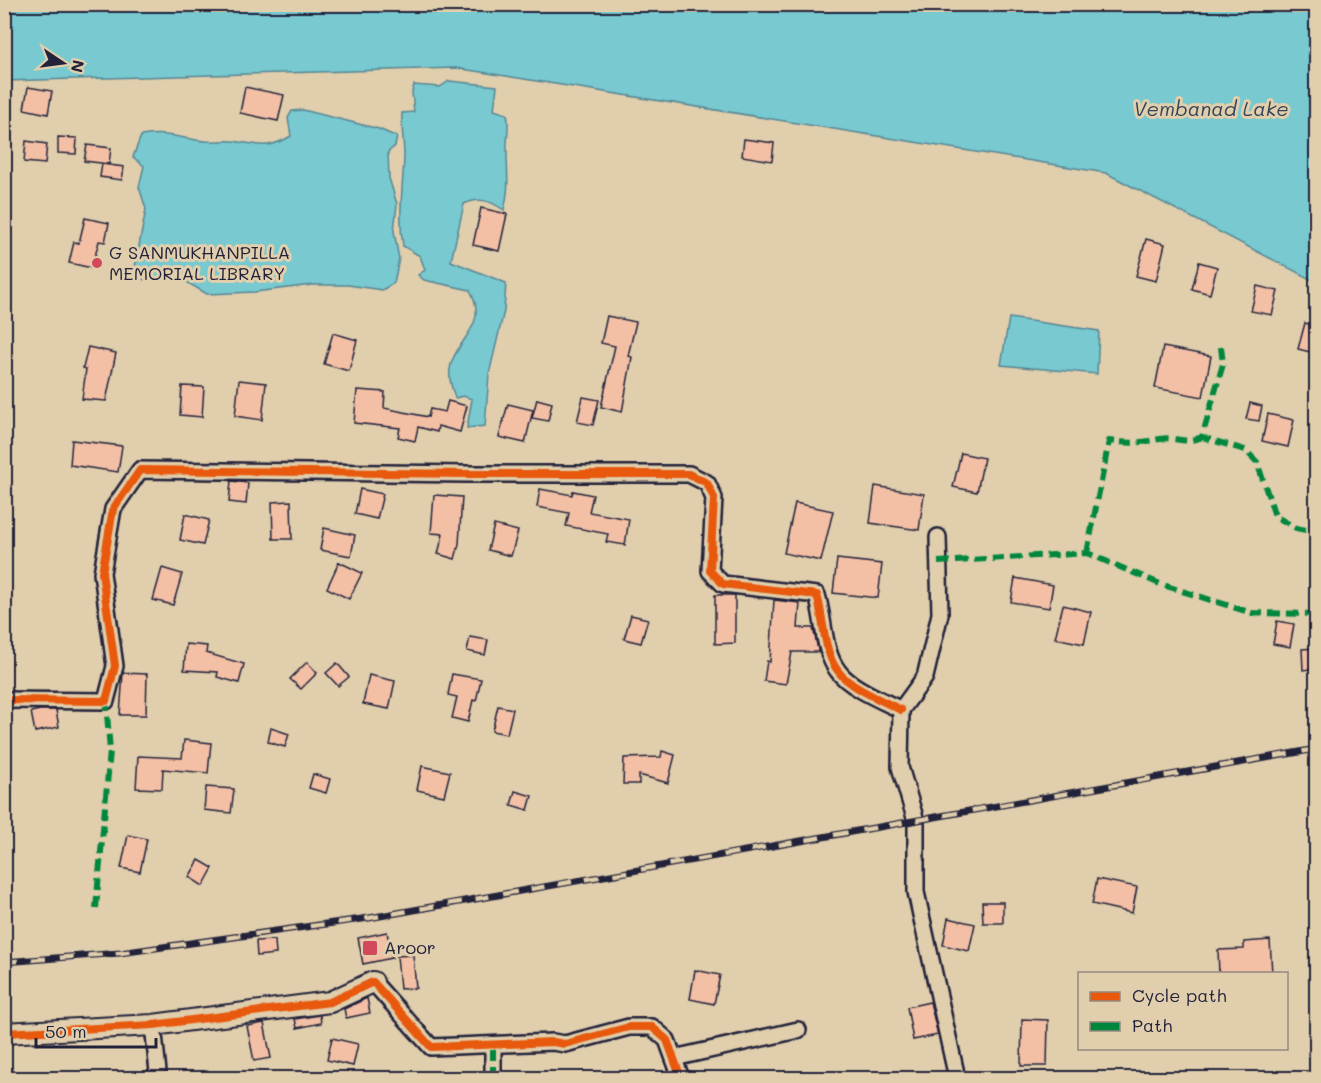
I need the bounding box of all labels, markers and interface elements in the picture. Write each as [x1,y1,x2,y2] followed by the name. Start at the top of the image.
[33,33,93,93] north arrow
[67,58,90,75] text: N
[1133,95,1289,121] water label: Vembanad Lake
[109,240,290,285] place label: G SANMUKHANPILLA MEMORIAL LIBRARY
[90,256,104,270] marker: G SANMUKHANPILLA MEMORIAL LIBRARY
[384,935,436,959] place label: Aroor
[361,939,379,957] marker: Aroor
[1078,972,1288,1050] legend
[1132,983,1227,1007] text: Cycle path
[36,1011,156,1049] scale bar
[1132,1013,1172,1037] text: Path
[45,1019,87,1043] text: 50 m

